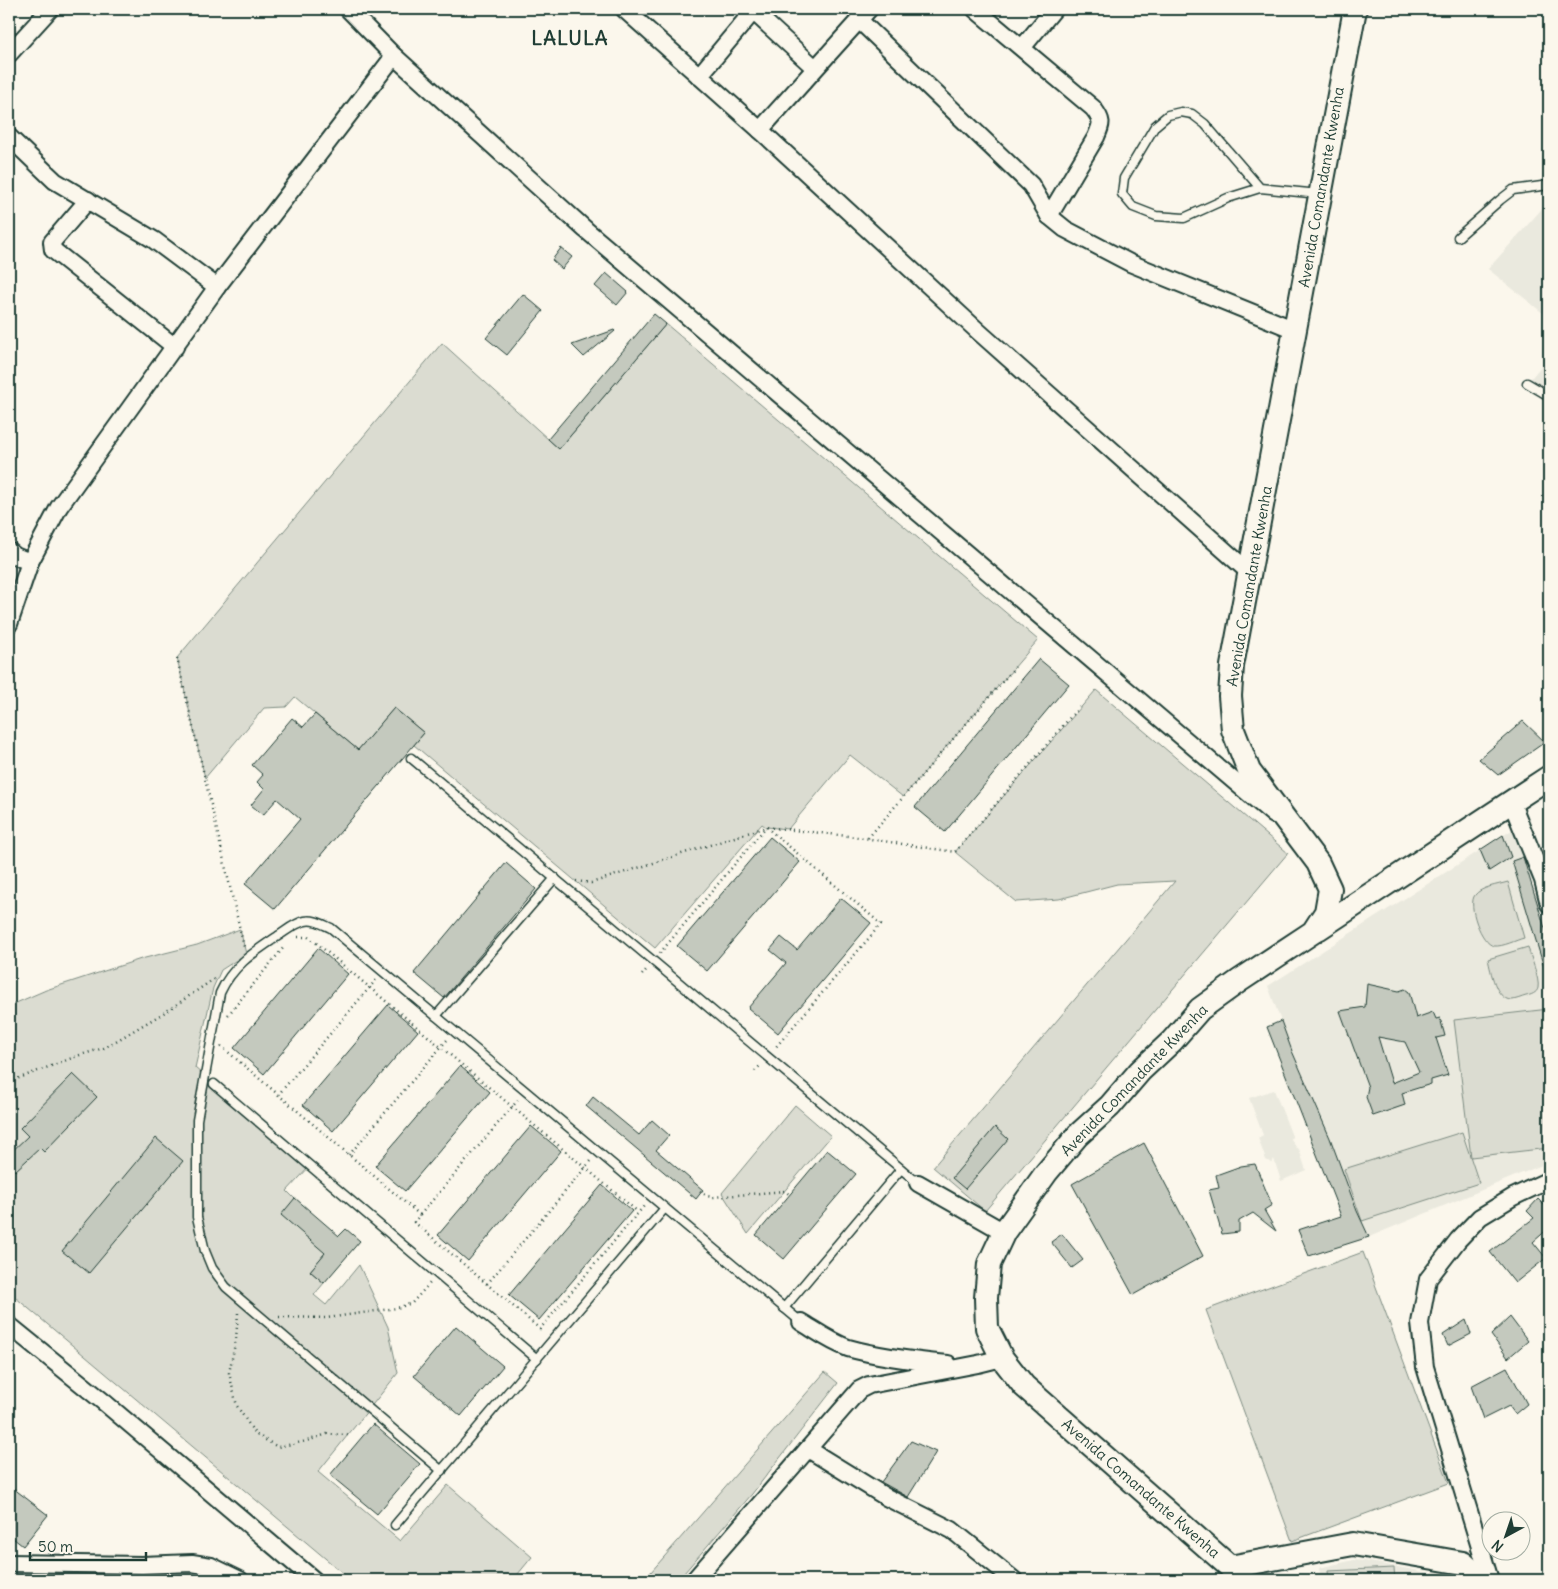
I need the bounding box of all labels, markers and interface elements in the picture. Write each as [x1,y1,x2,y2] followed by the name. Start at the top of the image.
[531,25,609,50] district label: LALULA
[1294,85,1348,289] street label: Avenida Comandante Kwenha
[1222,484,1276,688] street label: Avenida Comandante Kwenha
[1056,1000,1212,1160] street label: Avenida Comandante Kwenha
[1058,1414,1224,1562] street label: Avenida Comandante Kwenha
[1480,1512,1530,1562] north arrow
[30,1529,146,1561] scale bar
[1488,1536,1507,1556] text: N
[38,1537,73,1556] text: 50 m

